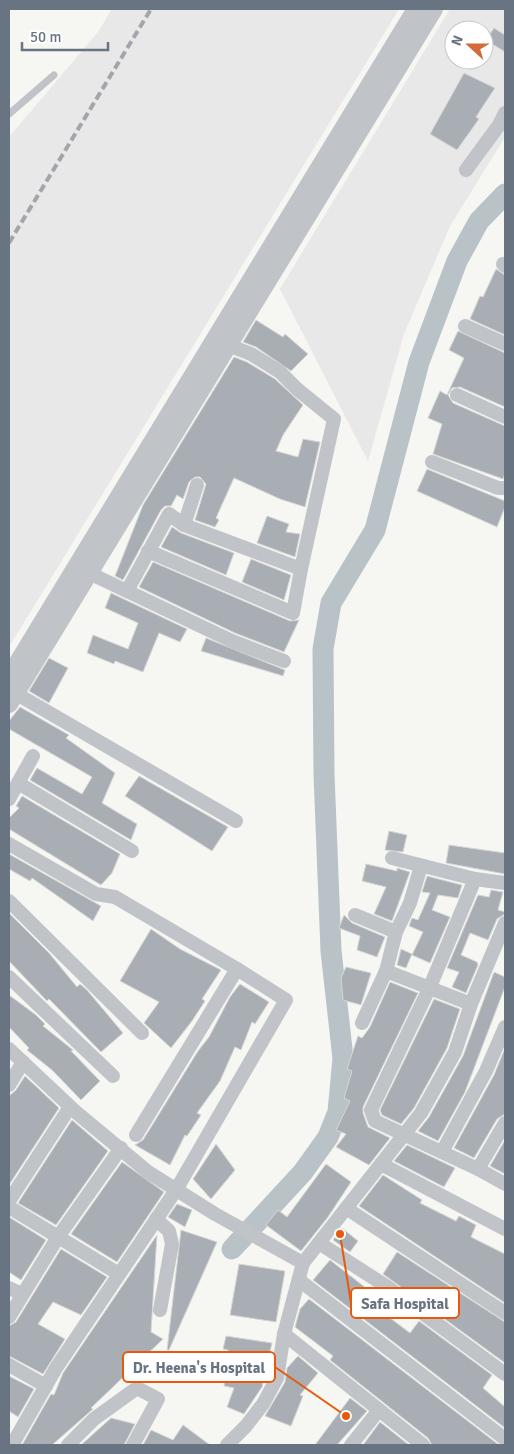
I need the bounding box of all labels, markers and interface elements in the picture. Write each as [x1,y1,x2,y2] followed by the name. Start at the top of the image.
[22,20,109,52] scale bar
[444,20,494,70] north arrow
[30,28,61,46] text: 50 m
[448,33,467,48] text: N
[351,1288,459,1318] callout: Safa Hospital
[361,1295,449,1313] text: Safa Hospital
[123,1352,275,1382] callout: Dr. Heena's Hospital
[133,1359,265,1377] text: Dr. Heena's Hospital

